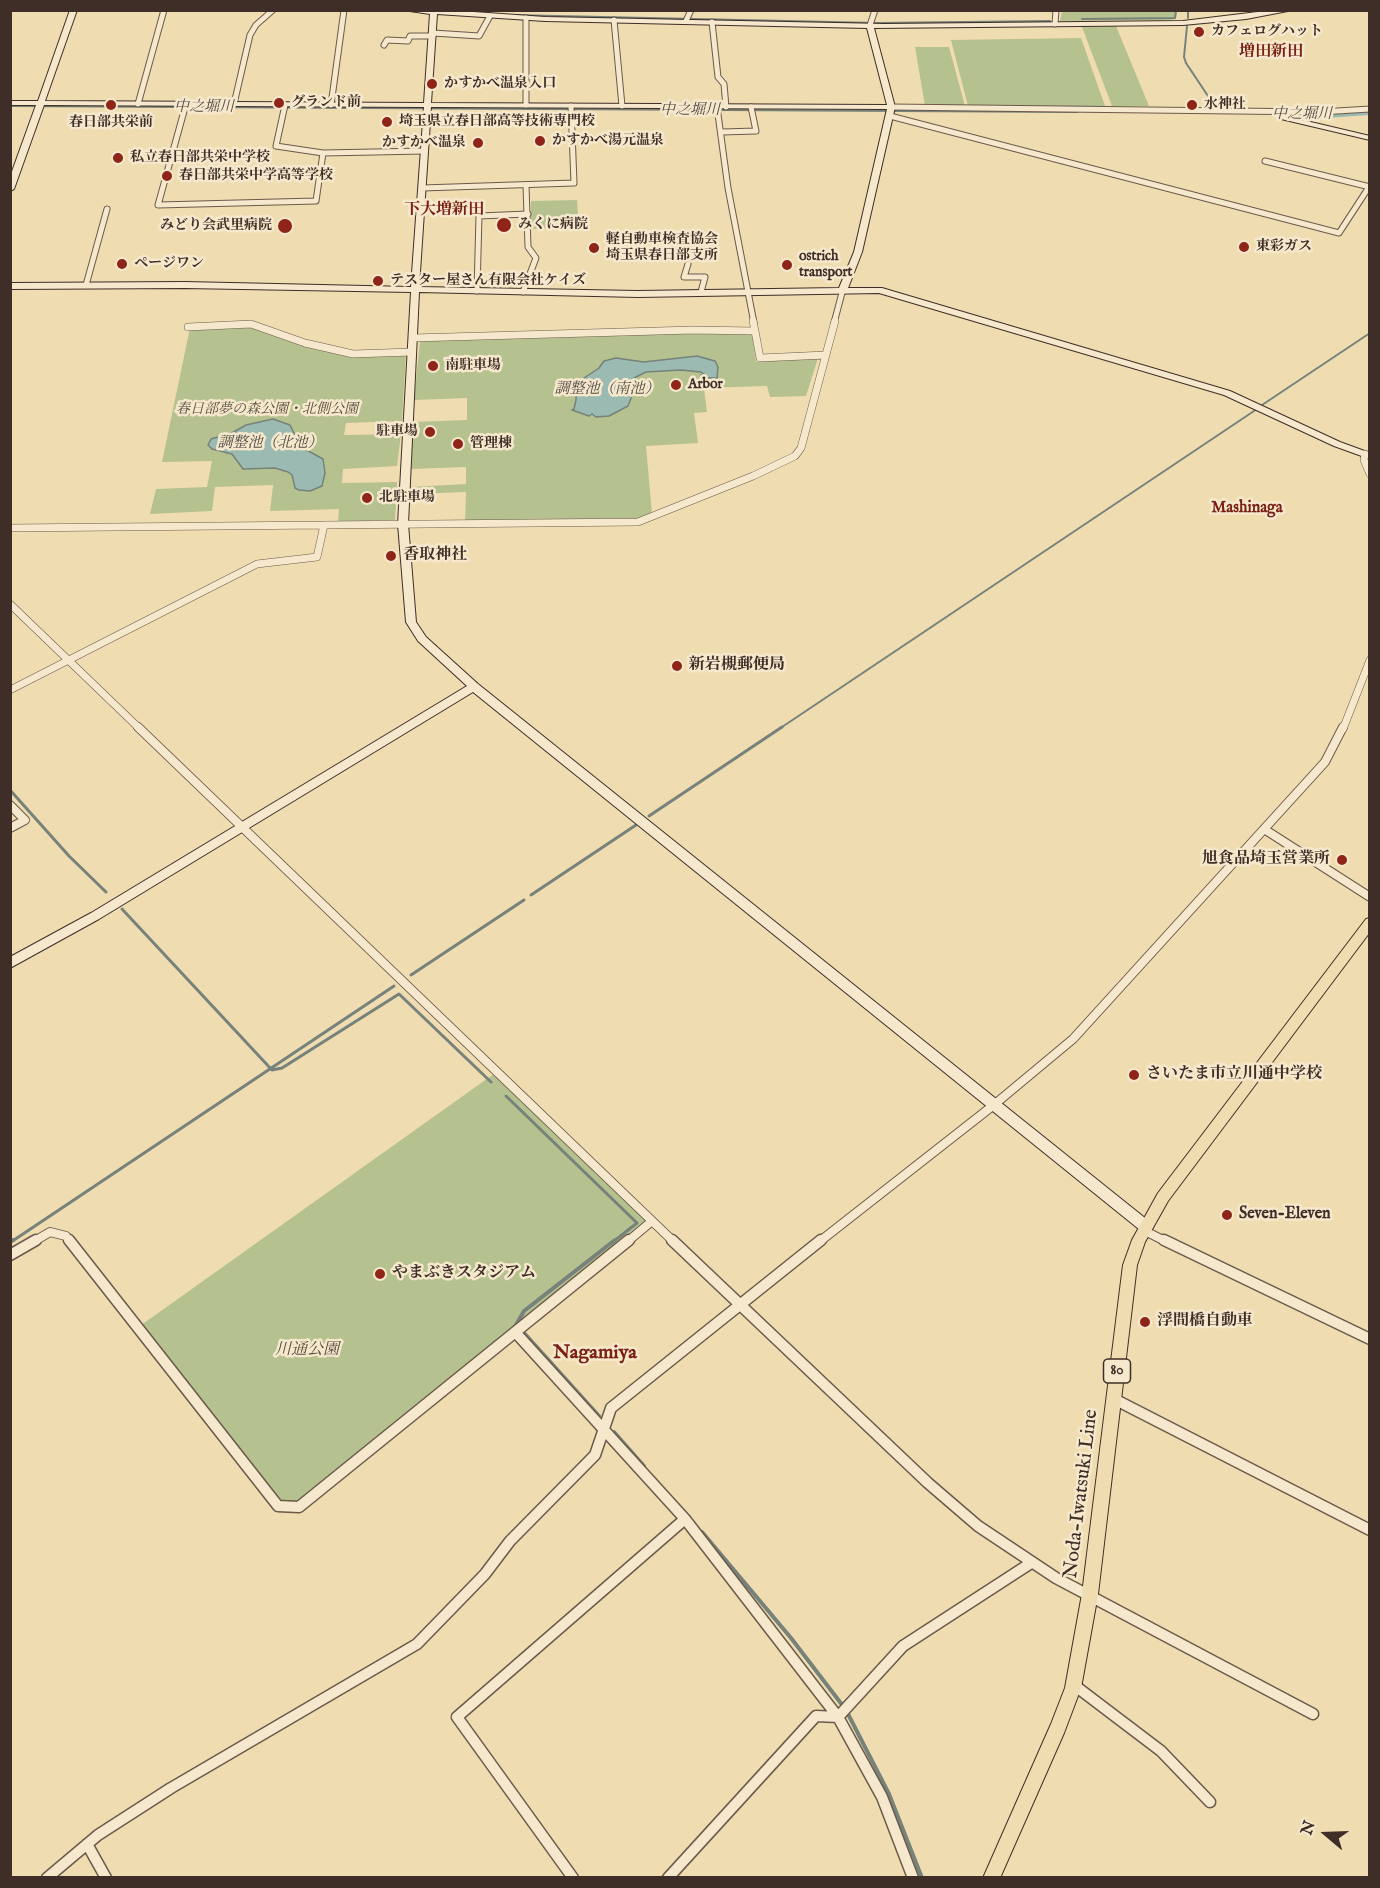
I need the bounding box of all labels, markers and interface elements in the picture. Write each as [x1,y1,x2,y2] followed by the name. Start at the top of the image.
[1211,24,1323,40] place label: カフェログハット
[1192,25,1206,39] marker: カフェログハット
[1239,43,1303,63] district label: 増田新田
[444,76,556,92] place label: かすかべ温泉入口
[425,77,439,91] marker: かすかべ温泉入口
[291,95,361,111] place label: グランド前
[272,96,286,110] marker: グランド前
[1204,97,1246,113] place label: 水神社
[104,98,118,112] marker: 春日部共栄前
[1185,98,1199,112] marker: 水神社
[174,99,234,117] water label: 中之堀川
[660,102,720,120] water label: 中之堀川
[1272,106,1332,124] water label: 中之堀川
[399,114,595,130] place label: 埼玉県立春日部高等技術専門校
[69,115,153,131] place label: 春日部共栄前
[380,115,394,129] marker: 埼玉県立春日部高等技術専門校
[552,133,664,149] place label: かすかべ湯元温泉
[533,134,547,148] marker: かすかべ湯元温泉
[382,135,466,151] place label: かすかべ温泉
[471,136,485,150] marker: かすかべ温泉
[130,150,270,166] place label: 私立春日部共栄中学校
[111,151,125,165] marker: 私立春日部共栄中学校
[179,168,333,184] place label: 春日部共栄中学高等学校
[160,169,174,183] marker: 春日部共栄中学高等学校
[404,201,484,221] district label: 下大増新田
[495,216,513,234] marker: みくに病院
[276,217,294,235] marker: みどり会武里病院
[518,217,588,233] place label: みくに病院
[160,218,272,234] place label: みどり会武里病院
[606,232,718,264] place label: 軽自動車検査協会 埼玉県春日部支所
[1256,239,1312,255] place label: 東彩ガス
[1237,240,1251,254] marker: 東彩ガス
[587,241,601,255] marker: 軽自動車検査協会 埼玉県春日部支所
[799,249,852,282] place label: ostrich transport
[134,256,204,272] place label: ページワン
[115,257,129,271] marker: ページワン
[780,258,794,272] marker: ostrich transport
[390,273,586,289] place label: テスター屋さん有限会社ケイズ
[371,274,385,288] marker: テスター屋さん有限会社ケイズ
[445,358,501,374] place label: 南駐車場
[426,359,440,373] marker: 南駐車場
[688,377,723,393] place label: Arbor
[669,378,683,392] marker: Arbor
[555,381,659,399] water label: 調整池（南池）
[176,402,358,418] park label: 春日部夢の森公園・北側公園
[376,424,418,440] place label: 駐車場
[423,425,437,439] marker: 駐車場
[218,435,322,453] water label: 調整池（北池）
[470,436,512,452] place label: 管理棟
[451,437,465,451] marker: 管理棟
[379,490,435,506] place label: 北駐車場
[360,491,374,505] marker: 北駐車場
[1211,499,1283,519] district label: Mashinaga
[403,546,467,566] place label: 香取神社
[384,549,398,563] marker: 香取神社
[689,656,785,676] place label: 新岩槻郵便局
[670,659,684,673] marker: 新岩槻郵便局
[1202,850,1330,870] place label: 旭食品埼玉営業所
[1335,853,1349,867] marker: 旭食品埼玉営業所
[1146,1065,1322,1085] place label: さいたま市立川通中学校
[1127,1068,1141,1082] marker: さいたま市立川通中学校
[1239,1205,1330,1225] place label: Seven-Eleven
[1220,1208,1234,1222] marker: Seven-Eleven
[392,1264,536,1284] place label: やまぶきスタジアム
[373,1267,387,1281] marker: やまぶきスタジアム
[1157,1312,1253,1332] place label: 浮間橋自動車
[1138,1315,1152,1329] marker: 浮間橋自動車
[275,1341,339,1361] park label: 川通公園
[553,1342,637,1366] district label: Nagamiya
[1104,1359,1130,1383] road number: 80
[1060,1408,1104,1580] street label: Noda-Iwatsuki Line
[1296,1804,1356,1864] north arrow
[1297,1818,1321,1838] text: N

